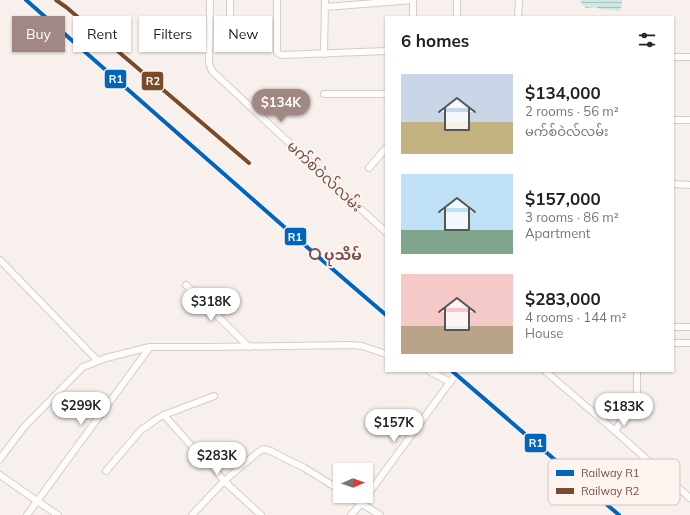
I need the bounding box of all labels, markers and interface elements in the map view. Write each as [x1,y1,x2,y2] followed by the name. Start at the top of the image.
[12,16,65,52] chip: Buy
[73,16,131,52] chip: Rent
[139,16,206,52] chip: Filters
[214,16,272,52] chip: New
[636,29,658,51] icon: filters
[401,30,469,51] text: 6 homes
[104,69,127,89] line badge: R1
[141,71,164,91] line badge: R2
[109,72,124,86] text: R1
[146,74,161,88] text: R2
[525,82,601,103] text: $134,000
[253,89,309,123] pin: $134K
[433,90,481,138] icon: home
[261,94,301,110] text: $134K
[525,103,619,119] text: 2 rooms · 56 m²
[525,123,609,139] text: မက်စ်ဝဲလ်လမ်း
[283,136,367,216] street label: မက်စ်ဝဲလ်လမ်း
[525,188,601,209] text: $157,000
[433,190,481,238] icon: home
[525,209,619,225] text: 3 rooms · 86 m²
[525,225,590,241] text: Apartment
[284,227,307,246] line badge: R1
[288,230,303,244] text: R1
[324,245,362,267] place label: ပုသိမ်
[309,248,321,260] marker: ပုသိမ်
[183,288,239,322] pin: $318K
[525,288,601,309] text: $283,000
[433,290,481,338] icon: home
[191,293,231,309] text: $318K
[525,309,626,325] text: 4 rooms · 144 m²
[525,325,563,341] text: House
[53,392,109,426] pin: $299K
[596,393,652,427] pin: $183K
[61,397,101,413] text: $299K
[604,398,644,414] text: $183K
[366,409,422,443] pin: $157K
[374,414,414,430] text: $157K
[524,433,547,453] line badge: R1
[529,436,544,450] text: R1
[189,442,245,476] pin: $283K
[197,447,237,463] text: $283K
[548,459,680,505] legend
[333,463,373,503] north arrow
[333,463,373,503] map controls
[581,466,639,480] text: Railway R1
[581,484,640,498] text: Railway R2

